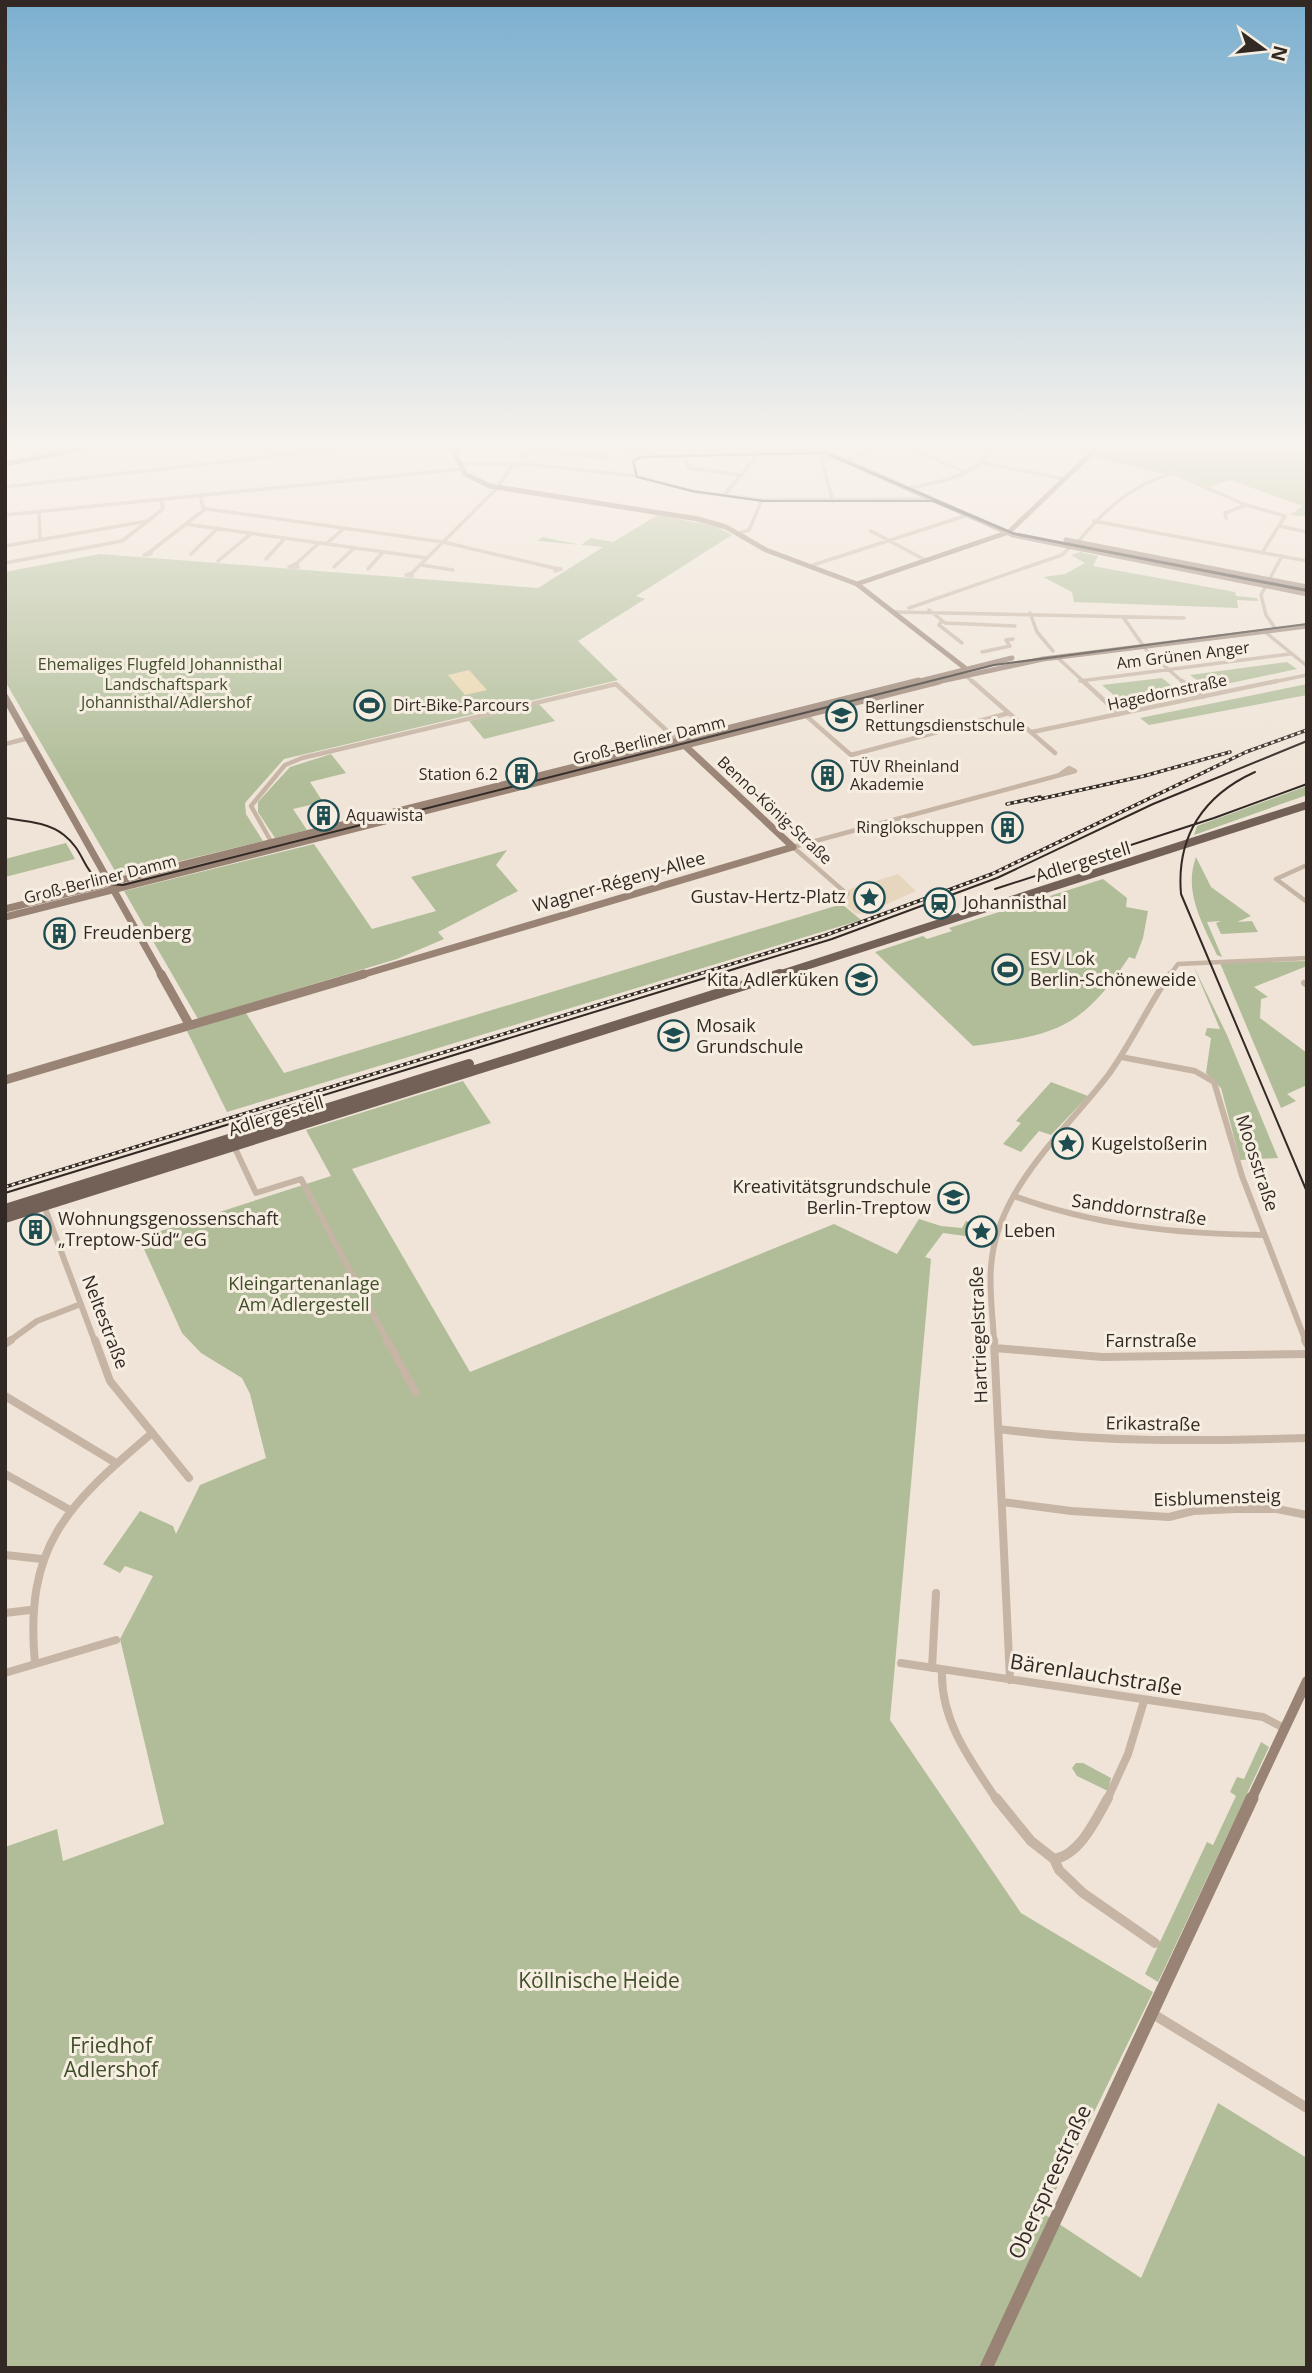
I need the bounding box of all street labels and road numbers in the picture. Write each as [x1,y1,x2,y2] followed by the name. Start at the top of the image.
[1115,636,1251,674] street label: Am Grünen Anger
[1105,669,1229,715] street label: Hagedornstraße
[570,710,728,770] street label: Groß-Berliner Damm
[713,751,837,869] street label: Benno-König-Straße
[1032,835,1133,887] street label: Adlergestell
[530,845,708,917] street label: Wagner-Régeny-Allee
[21,849,179,909] street label: Groß-Berliner Damm
[225,1089,326,1141] street label: Adlergestell
[1231,1111,1285,1214] street label: Moosstraße
[1070,1188,1208,1230] street label: Sanddornstraße
[964,1266,992,1404] street label: Hartriegelstraße
[77,1271,135,1372] street label: Neltestraße
[1105,1328,1197,1352] street label: Farnstraße
[1105,1410,1201,1436] street label: Erikastraße
[1153,1483,1281,1511] street label: Eisblumensteig
[1008,1647,1184,1701] street label: Bärenlauchstraße
[1001,2100,1097,2263] street label: Oberspreestraße

